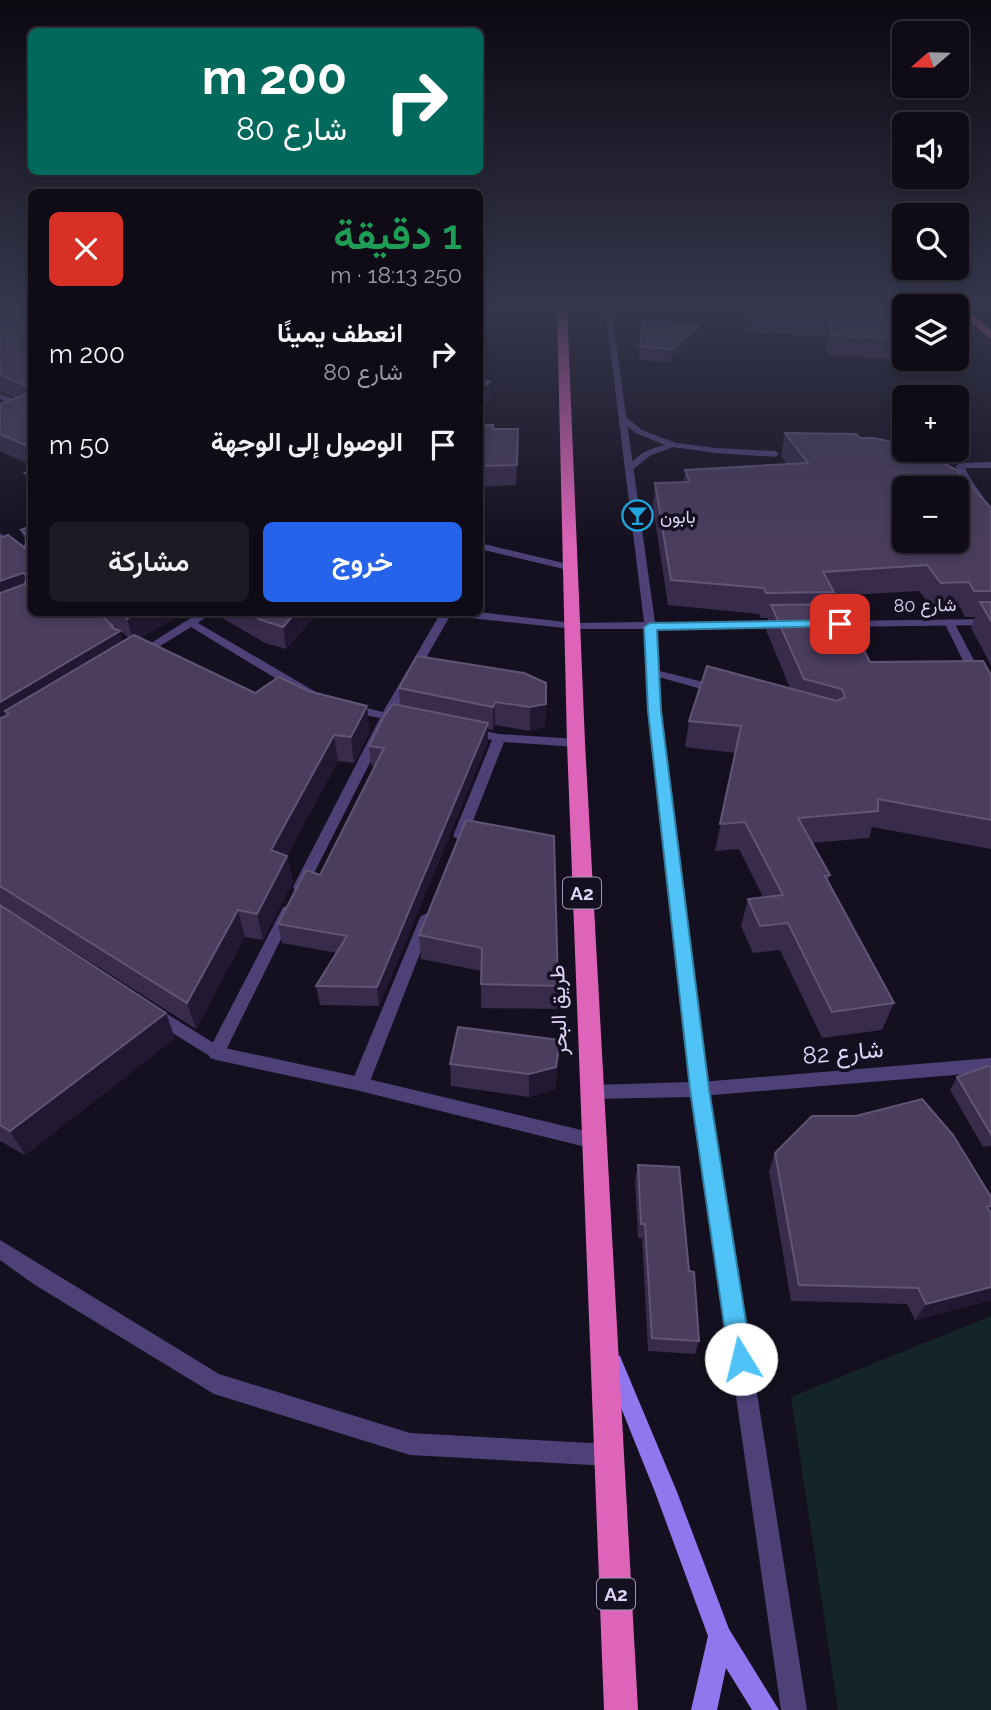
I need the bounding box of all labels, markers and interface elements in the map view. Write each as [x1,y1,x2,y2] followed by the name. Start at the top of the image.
[892,21,970,98] north arrow
[892,21,969,553] map controls
[202,48,347,105] text: 200 m
[371,56,462,147] icon: right
[236,110,347,147] text: شارع 80
[892,112,969,189] button: sound
[892,203,969,280] button: search
[333,210,462,259] text: 1 دقيقة
[49,212,123,286] button: close
[330,261,462,288] text: 250 m · 18:13
[892,294,969,371] button: layers
[277,318,403,348] text: انعطف يمينًا
[424,335,462,373] icon: right
[49,339,125,369] text: 200 m
[323,358,403,385] text: شارع 80
[892,385,969,462] button: +
[424,426,462,464] icon: arrive
[211,427,403,457] text: الوصول إلى الوجهة
[49,430,110,460] text: 50 m
[892,476,969,553] button: −
[620,499,654,533] bar icon: بابون
[660,506,696,528] place label: بابون
[49,522,249,602] button: مشاركة
[263,522,462,602] button: خروج
[810,594,870,654] pin
[894,594,956,618] street label: شارع 80
[821,605,859,643] icon: arrive
[563,878,601,908] road number: A2
[544,964,573,1057] street label: طريق البحر
[801,1034,885,1072] street label: شارع 82
[704,1322,778,1396] position arrow
[597,1578,635,1610] road number: A2

